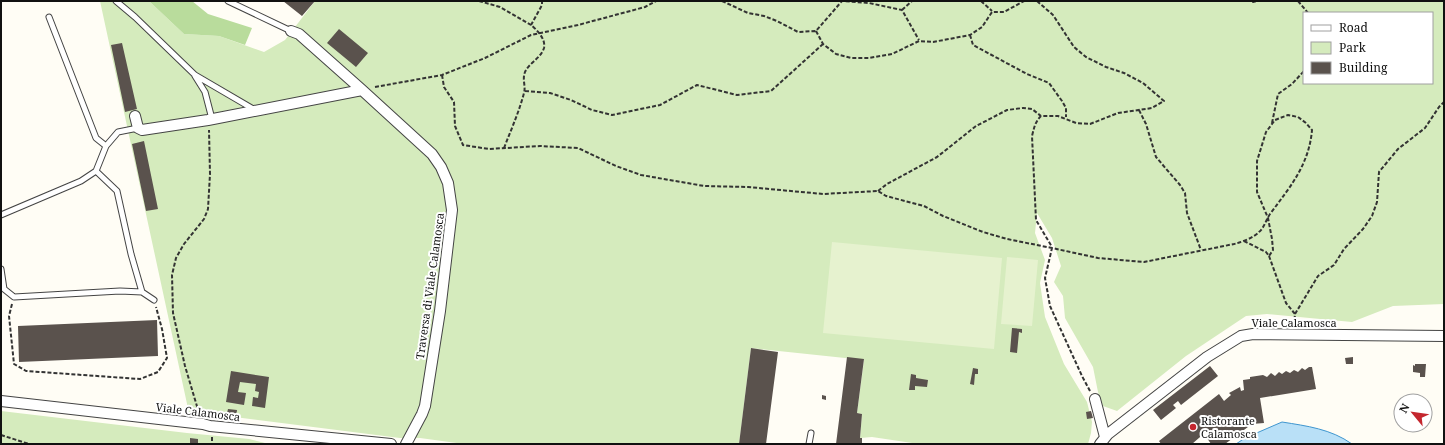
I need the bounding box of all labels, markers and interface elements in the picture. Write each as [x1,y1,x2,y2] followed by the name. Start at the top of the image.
[1303,12,1433,84] legend
[1339,19,1369,36] text: Road
[1339,39,1367,56] text: Park
[1339,59,1388,76] text: Building
[412,212,447,360] street label: Traversa di Viale Calamosca
[1251,315,1337,330] street label: Viale Calamosca
[1393,393,1433,433] north arrow
[155,399,241,424] street label: Viale Calamosca
[1395,400,1413,415] text: N
[1201,413,1257,441] place label: Ristorante Calamosca
[1188,422,1198,432] marker: Ristorante Calamosca

